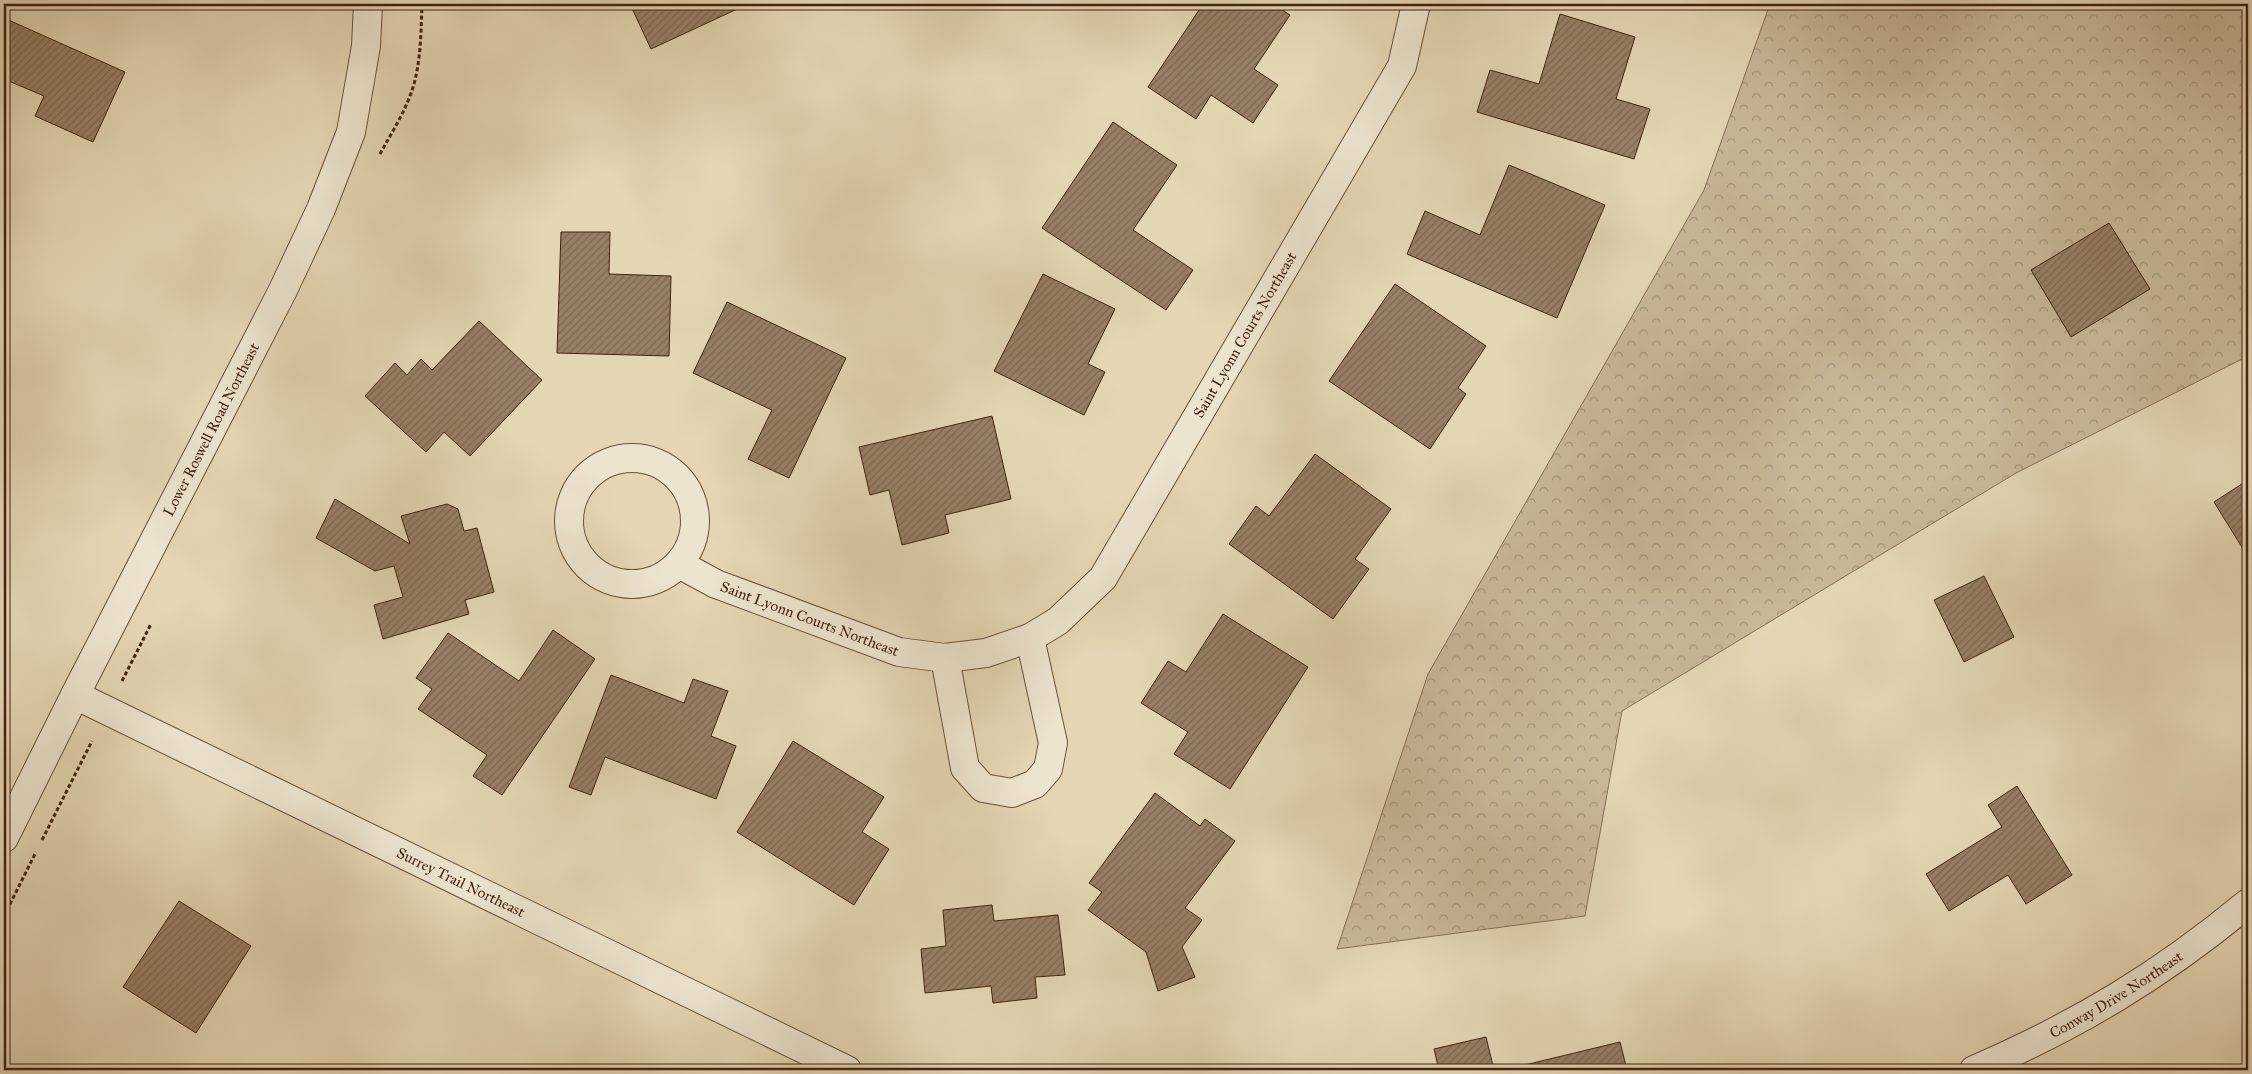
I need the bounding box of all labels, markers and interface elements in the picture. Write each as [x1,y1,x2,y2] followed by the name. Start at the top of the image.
[1190,248,1301,421] street label: Saint Lyonn Courts Northeast
[159,339,264,519] street label: Lower Roswell Road Northeast
[718,577,902,660] street label: Saint Lyonn Courts Northeast
[394,844,529,921] street label: Surrey Trail Northeast
[2046,947,2187,1042] street label: Conway Drive Northeast

